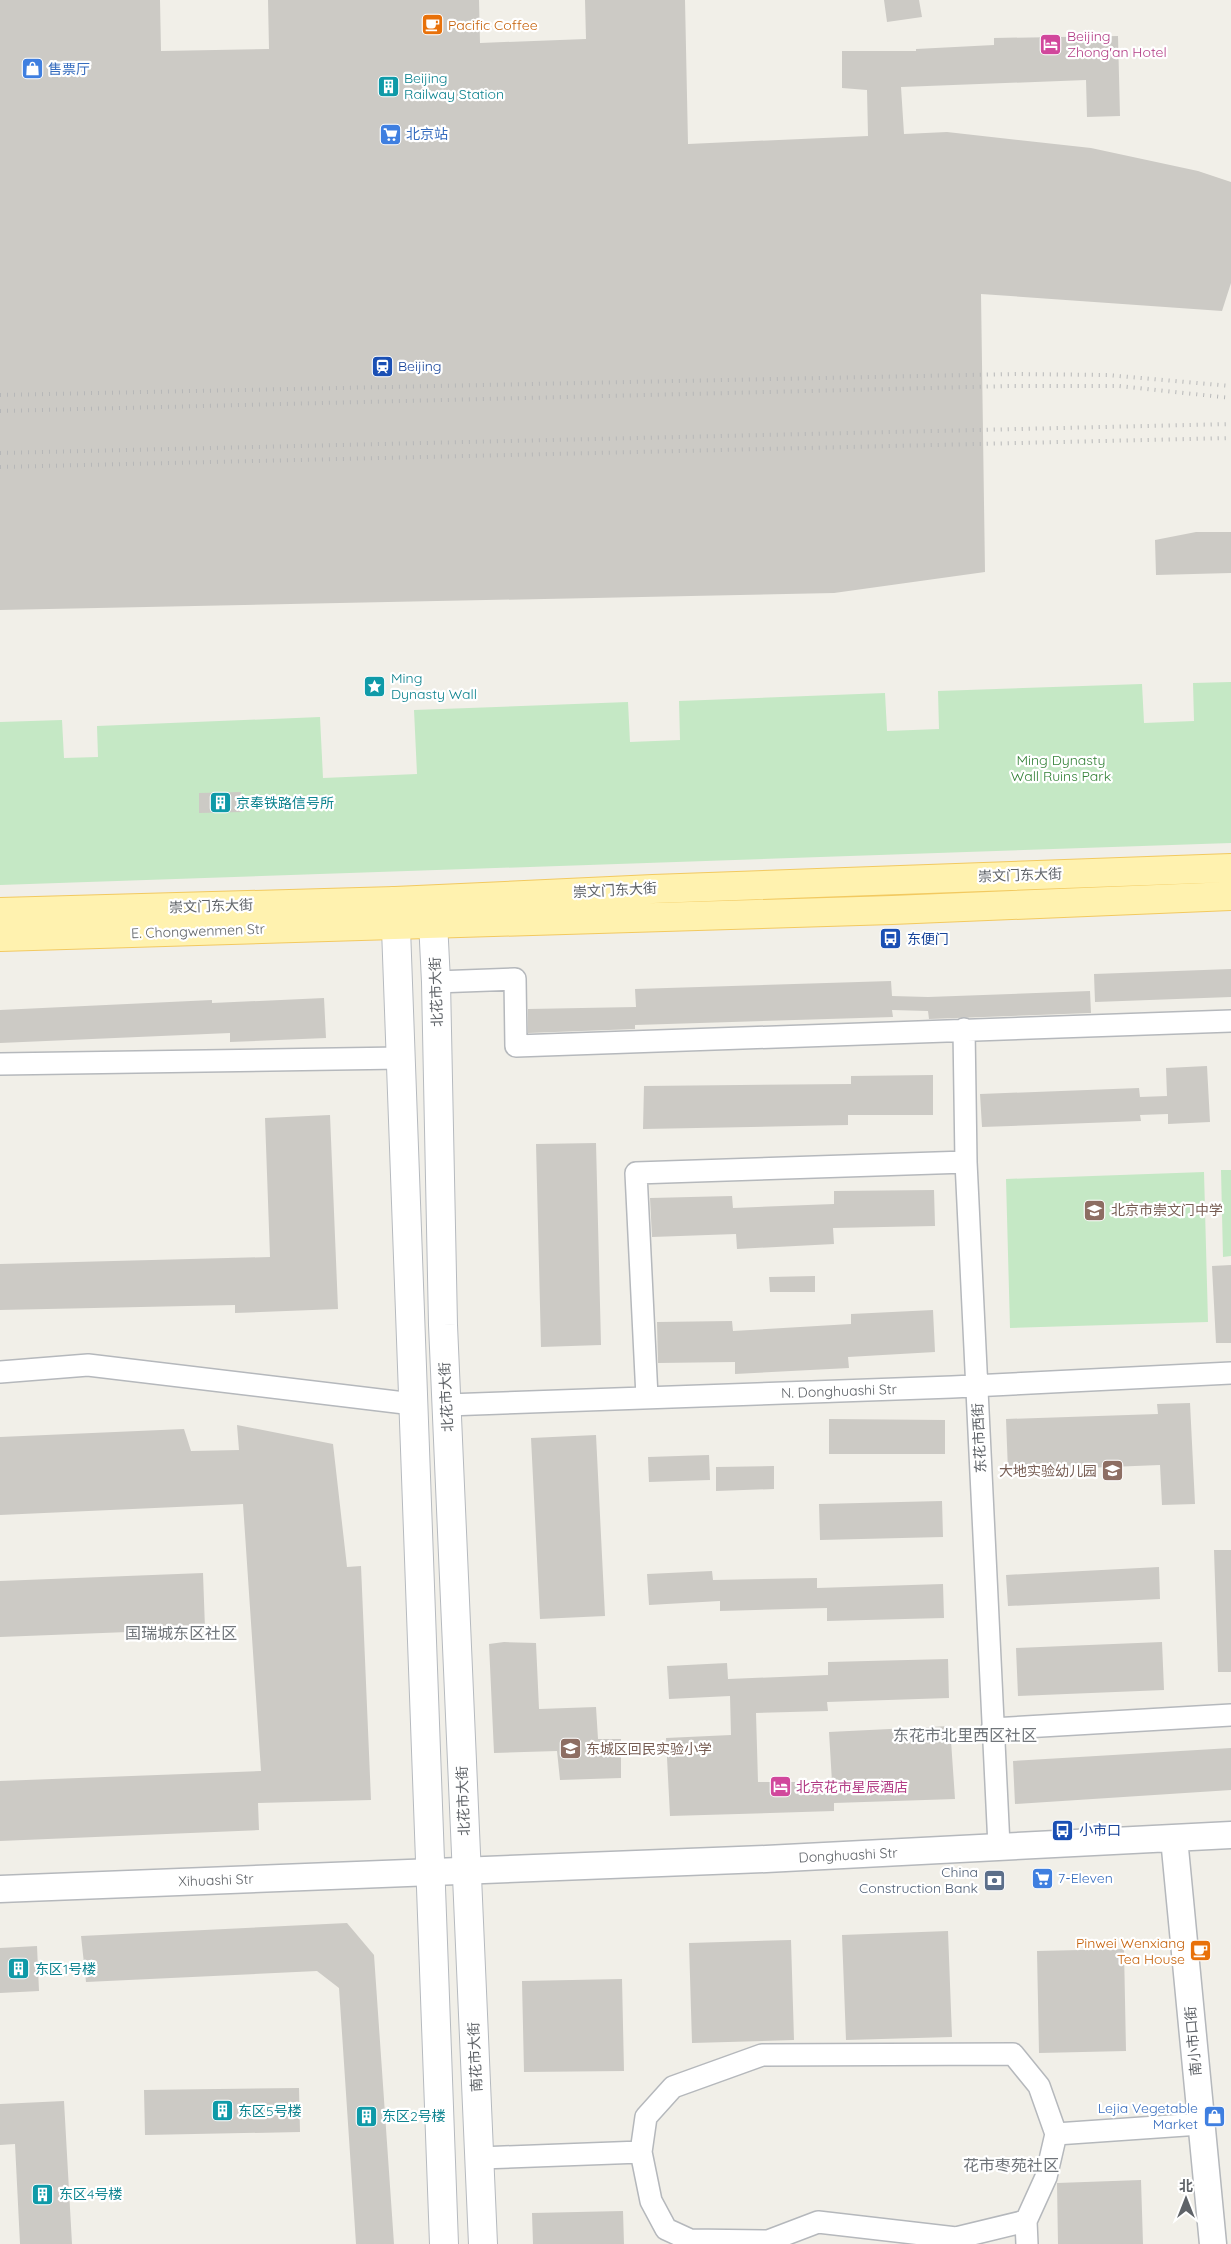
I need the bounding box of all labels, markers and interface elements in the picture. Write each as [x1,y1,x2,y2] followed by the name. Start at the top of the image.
[420,13,444,37] cafe icon: Pacific Coffee
[448,16,538,34] place label: Pacific Coffee
[1067,27,1167,61] place label: Beijing Zhong'an Hotel
[1039,32,1063,56] hotel icon: Beijing Zhong'an Hotel
[20,57,44,81] shop icon: 售票厅
[48,60,90,78] place label: 售票厅
[404,69,504,103] place label: Beijing Railway Station
[376,74,400,98] building icon: Beijing Railway Station
[378,122,402,146] supermarket icon: 北京站
[406,125,448,143] place label: 北京站
[370,354,394,378] station icon: Beijing
[398,357,442,375] place label: Beijing
[391,669,477,703] place label: Ming Dynasty Wall
[363,674,387,698] place icon: Ming Dynasty Wall
[1011,751,1111,785] park label: Ming Dynasty Wall Ruins Park
[208,791,232,815] building icon: 京奉铁路信号所
[236,794,334,812] place label: 京奉铁路信号所
[978,865,1062,885] street label: 崇文门东大街
[573,879,657,901] street label: 崇文门东大街
[169,896,253,916] street label: 崇文门东大街
[131,920,266,942] street label: E. Chongwenmen Str
[879,927,903,951] bus stop icon: 东便门
[907,930,949,948] place label: 东便门
[426,957,446,1027] street label: 北花市大街
[1083,1198,1107,1222] school or university icon: 北京市崇文门中学
[1111,1201,1223,1219] place label: 北京市崇文门中学
[435,1362,457,1432] street label: 北花市大街
[781,1380,898,1402] street label: N. Donghuashi Str
[968,1403,990,1473] street label: 东花市西街
[1101,1459,1125,1483] school or university icon: 大地实验幼儿园
[999,1462,1097,1480] place label: 大地实验幼儿园
[125,1623,237,1643] district label: 国瑞城东区社区
[893,1725,1037,1745] district label: 东花市北里西区社区
[558,1737,582,1761] school or university icon: 东城区回民实验小学
[586,1740,712,1758] place label: 东城区回民实验小学
[453,1766,473,1836] street label: 北花市大街
[768,1775,792,1799] hotel icon: 北京花市星辰酒店
[796,1778,908,1796] place label: 北京花市星辰酒店
[1051,1818,1075,1842] bus stop icon: 小市口
[1079,1821,1121,1839] place label: 小市口
[798,1843,899,1867] street label: Donghuashi Str
[859,1863,978,1897] place label: China Construction Bank
[1030,1866,1054,1890] supermarket icon: 7-Eleven
[982,1868,1006,1892] bank icon: China Construction Bank
[1058,1869,1113,1887] place label: 7-Eleven
[178,1870,255,1890] street label: Xihuashi Str
[1076,1934,1185,1968] place label: Pinwei Wenxiang Tea House
[1189,1939,1213,1963] cafe icon: Pinwei Wenxiang Tea House
[7,1957,31,1981] building icon: 东区1号楼
[35,1960,96,1978] place label: 东区1号楼
[1181,2005,1205,2077] street label: 南小市口街
[464,2022,486,2092] street label: 南花市大街
[210,2099,234,2123] building icon: 东区5号楼
[1098,2099,1198,2133] place label: Lejia Vegetable Market
[238,2102,302,2120] place label: 东区5号楼
[354,2104,378,2128] building icon: 东区2号楼
[1202,2104,1226,2128] shop icon: Lejia Vegetable Market
[382,2107,446,2125] place label: 东区2号楼
[963,2155,1059,2175] district label: 花市枣苑社区
[1161,2174,1211,2224] north arrow
[1179,2177,1193,2195] text: 北
[31,2182,55,2206] building icon: 东区4号楼
[59,2185,122,2203] place label: 东区4号楼

